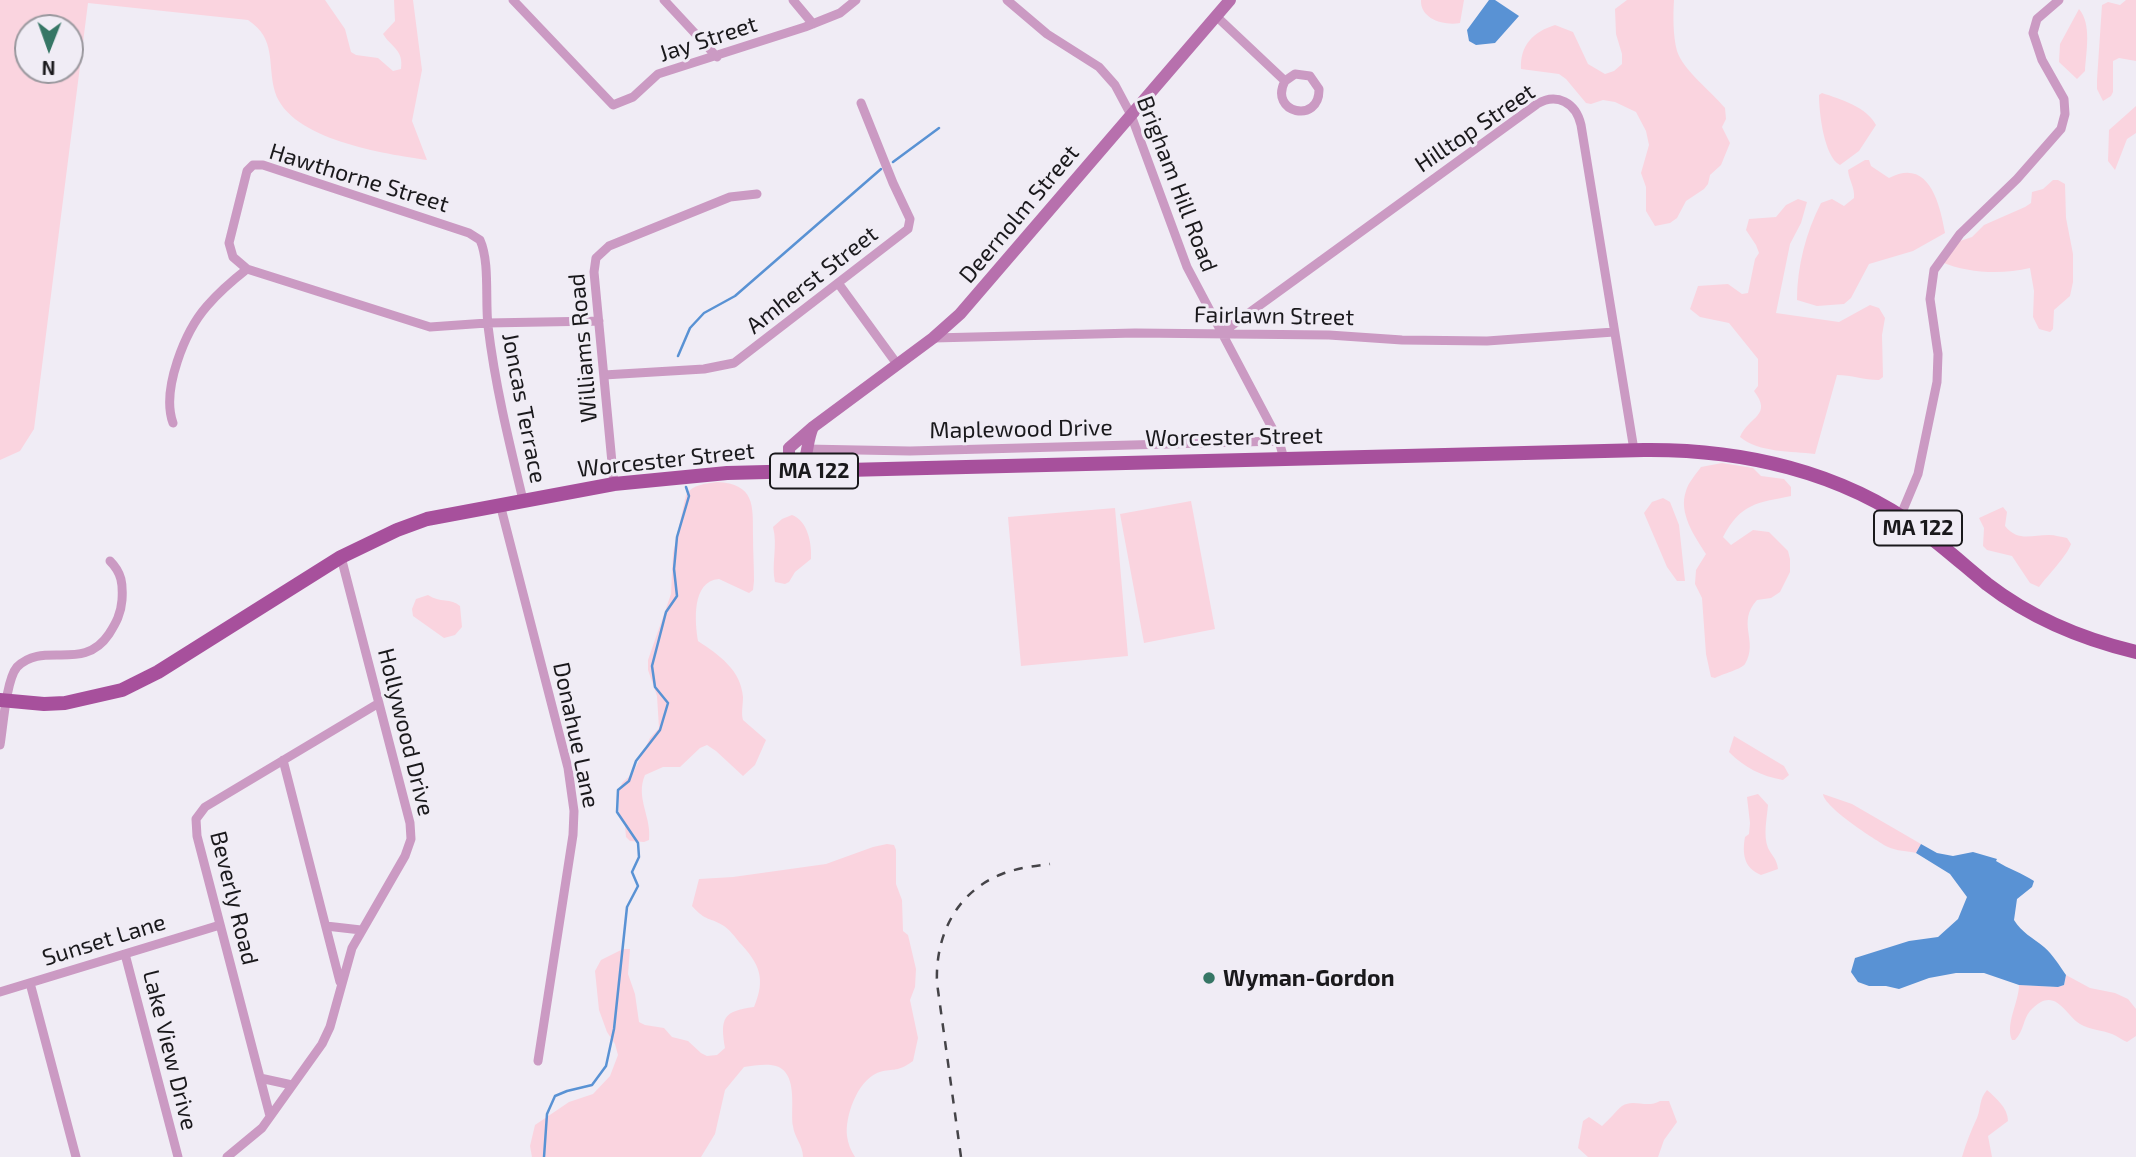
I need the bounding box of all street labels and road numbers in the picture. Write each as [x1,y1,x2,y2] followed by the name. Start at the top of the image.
[655,10,761,68] street label: Jay Street
[1410,78,1540,178] street label: Hilltop Street
[1131,92,1223,276] street label: Brigham Hill Road
[266,138,452,218] street label: Hawthorne Street
[953,139,1085,289] street label: Deernolm Street
[741,220,883,340] street label: Amherst Street
[563,272,603,424] street label: Williams Road
[1194,301,1354,331] street label: Fairlawn Street
[496,330,552,486] street label: Joncas Terrace
[929,414,1113,444] street label: Maplewood Drive
[1145,422,1323,452] street label: Worcester Street
[576,437,756,483] street label: Worcester Street
[770,454,858,489] road number: MA 122
[1874,510,1962,546] road number: MA 122
[372,645,440,819] street label: Hollywood Drive
[547,660,605,810] street label: Donahue Lane
[204,828,264,968] street label: Beverly Road
[39,908,169,972] street label: Sunset Lane
[137,967,203,1133] street label: Lake View Drive

